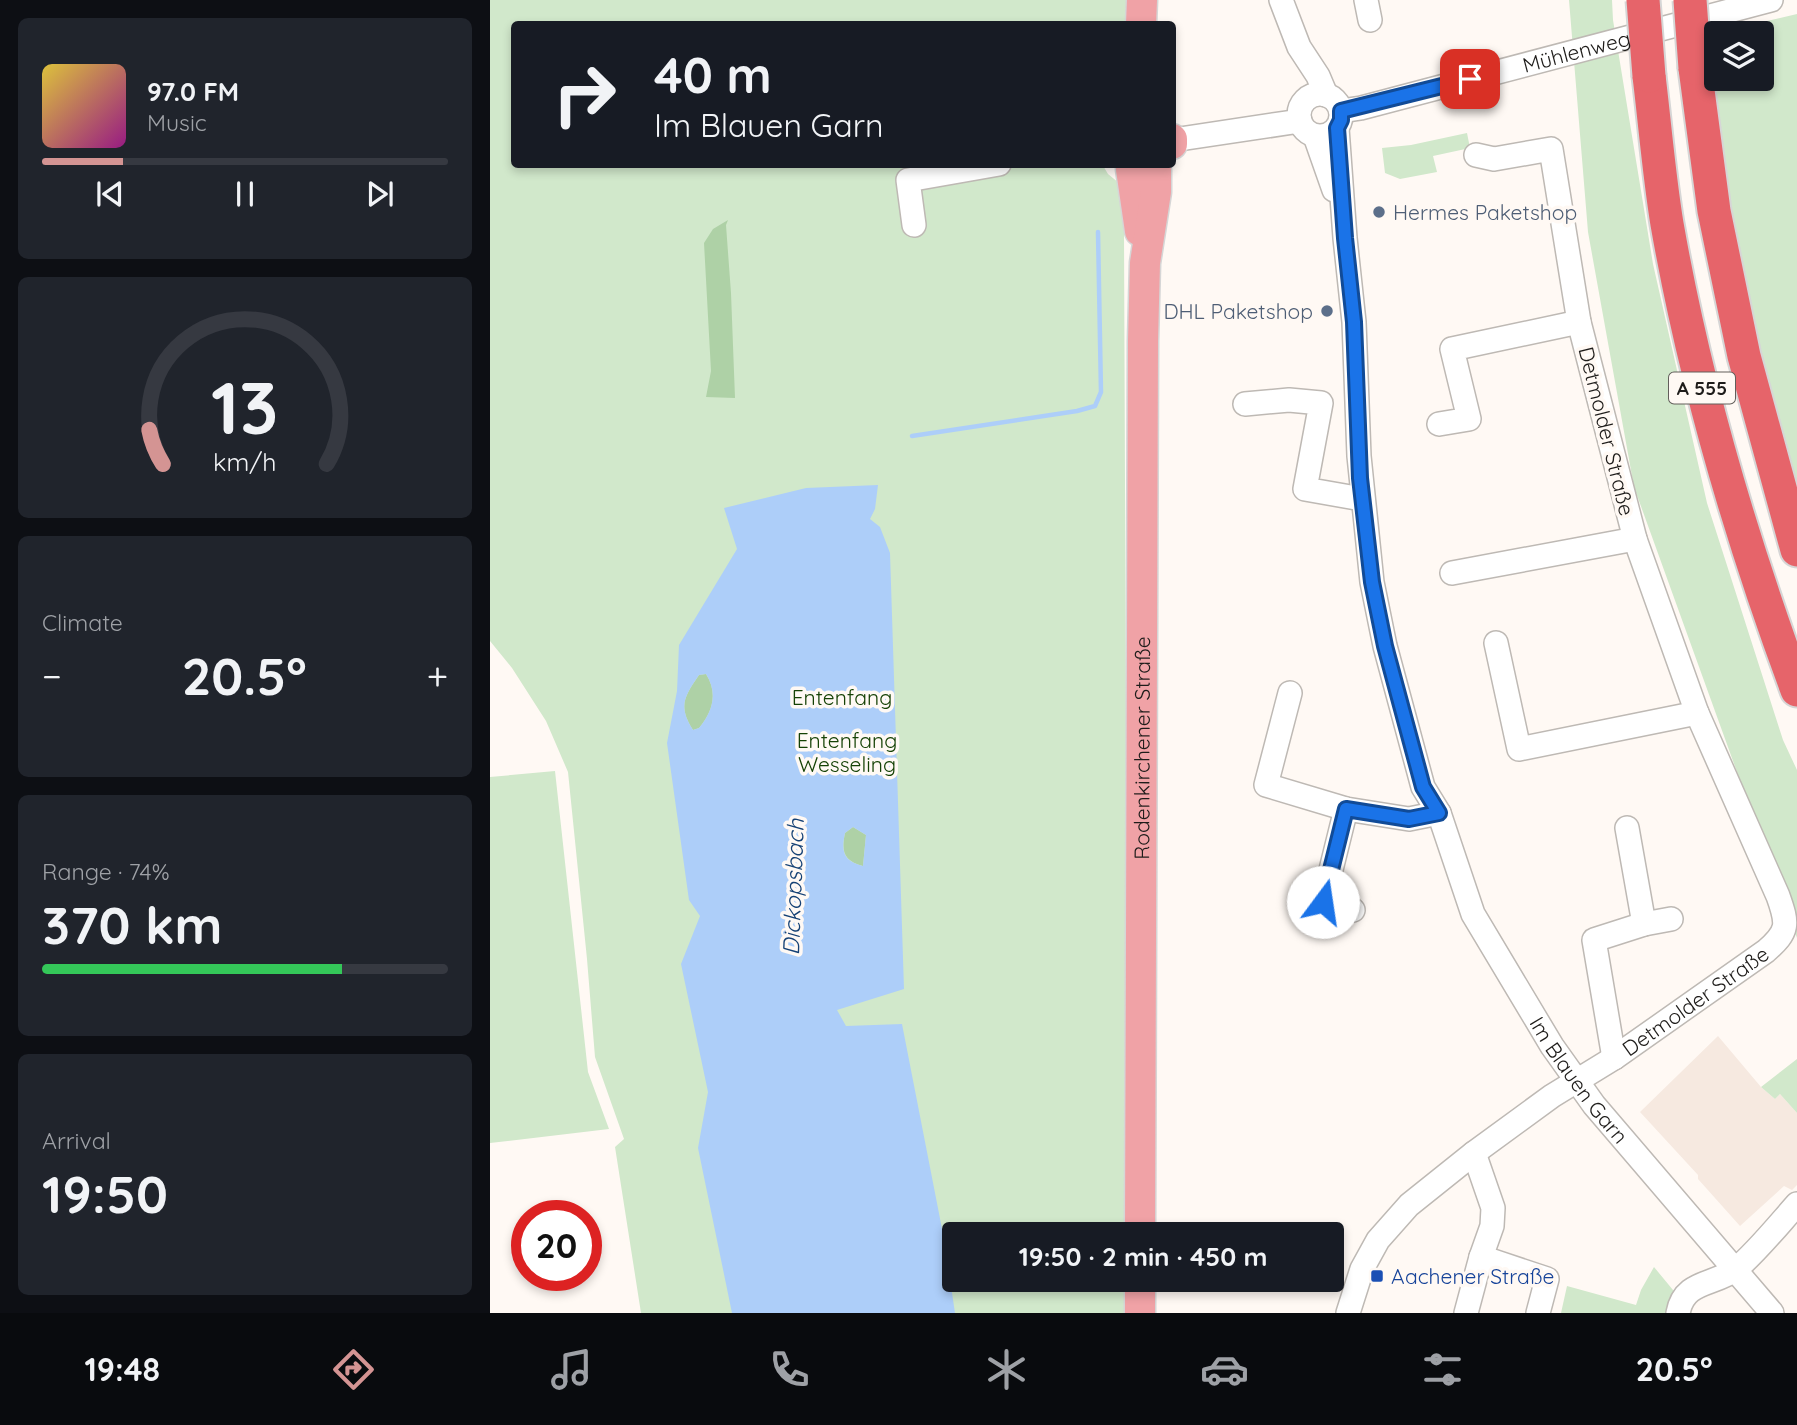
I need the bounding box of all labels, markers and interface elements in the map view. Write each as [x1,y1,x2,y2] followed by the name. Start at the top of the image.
[1704,21,1774,91] map controls
[1704,21,1774,91] button: layers
[1520,25,1633,78] street label: Mühlenweg
[654,44,772,105] text: 40 m
[539,49,630,140] icon: right
[1440,49,1500,109] pin
[1451,60,1489,98] icon: arrive
[147,75,239,108] text: 97.0 FM
[654,105,884,145] text: Im Blauen Garn
[147,108,207,137] text: Music
[91,175,129,213] icon: previous
[226,175,264,213] icon: pause
[361,175,399,213] icon: next
[1393,199,1577,225] place label: Hermes Paketshop
[1371,204,1387,220] marker: Hermes Paketshop
[1163,298,1313,324] place label: DHL Paketshop
[1319,303,1335,319] marker: DHL Paketshop
[1573,344,1641,518] street label: Detmolder Straße
[211,361,279,452] text: 13
[1669,372,1735,404] road number: A 555
[213,445,277,476] text: km/h
[42,608,123,637] text: Climate
[1128,636,1155,860] street label: Rodenkirchener Straße
[182,643,307,708] text: 20.5°
[42,652,62,700] text: −
[427,652,448,700] text: +
[792,684,892,710] park label: Entenfang
[797,727,897,777] park label: Entenfang Wesseling
[776,817,810,956] water label: Dickopsbach
[42,857,170,886] text: Range · 74%
[1286,865,1360,939] position arrow
[42,892,223,957] text: 370 km
[1617,940,1774,1061] street label: Detmolder Straße
[1524,1012,1634,1148] street label: Im Blauen Garn
[42,1126,111,1155] text: Arrival
[42,1161,168,1226] text: 19:50
[511,1200,602,1291] speed limit sign: 20
[1019,1240,1267,1273] text: 19:50 · 2 min · 450 m
[1391,1263,1554,1289] place label: Aachener Straße
[1369,1268,1385,1284] marker: Aachener Straße
[329,1345,378,1394] icon: directions
[547,1345,596,1394] icon: music
[765,1345,814,1394] icon: phone
[982,1345,1031,1394] icon: climate
[1200,1345,1249,1394] icon: car
[1418,1345,1467,1394] icon: filters
[84,1349,160,1389] text: 19:48
[1636,1349,1713,1389] text: 20.5°

